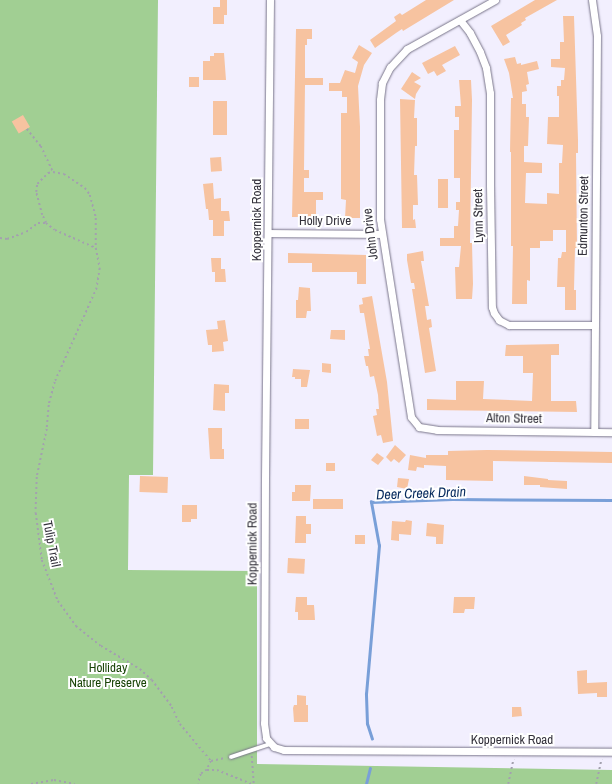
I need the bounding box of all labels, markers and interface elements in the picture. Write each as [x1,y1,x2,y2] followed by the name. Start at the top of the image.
[576,176,592,256] street label: Edmunton Street
[249,179,265,261] street label: Koppernick Road
[471,189,487,243] street label: Lynn Street
[360,207,382,261] street label: John Drive
[299,213,351,229] street label: Holly Drive
[486,411,542,427] street label: Alton Street
[376,483,466,503] water label: Deer Creek Drain
[245,503,261,585] street label: Koppernick Road
[39,520,63,568] street label: Tulip Trail
[69,661,147,692] park label: Holliday Nature Preserve
[471,732,553,748] street label: Koppernick Road

